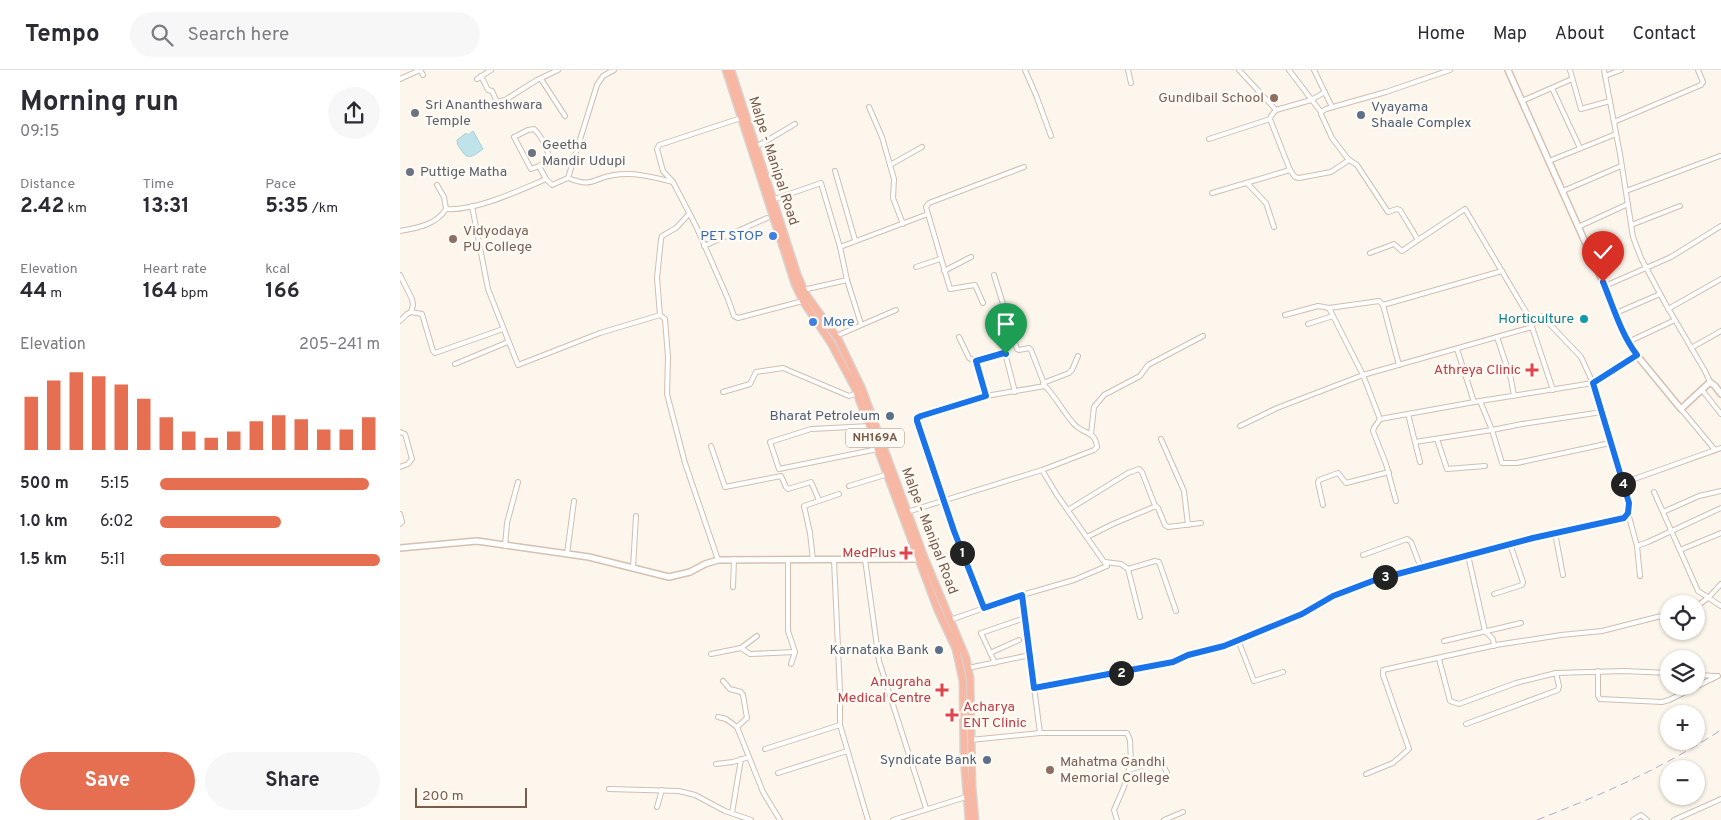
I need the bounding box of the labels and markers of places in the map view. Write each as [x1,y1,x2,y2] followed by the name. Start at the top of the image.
[1158,90,1264,107] place label: Gundibail School
[1268,92,1280,104] marker: Gundibail School
[425,97,542,130] place label: Sri Anantheshwara Temple
[1371,99,1471,132] place label: Vyayama Shaale Complex
[409,107,421,119] marker: Sri Anantheshwara Temple
[1355,109,1367,121] marker: Vyayama Shaale Complex
[542,137,626,170] place label: Geetha Mandir Udupi
[526,147,538,159] marker: Geetha Mandir Udupi
[420,164,507,181] place label: Puttige Matha
[404,166,416,178] marker: Puttige Matha
[463,223,532,256] place label: Vidyodaya PU College
[700,228,763,245] place label: PET STOP
[767,230,779,242] marker: PET STOP
[1582,231,1624,282] pin
[447,233,459,245] marker: Vidyodaya PU College
[985,303,1027,354] pin
[1498,311,1574,328] place label: Horticulture
[1578,313,1590,325] marker: Horticulture
[823,314,855,331] place label: More
[807,316,819,328] marker: More
[1434,362,1521,379] place label: Athreya Clinic
[1525,363,1539,377] marker: Athreya Clinic
[769,408,880,425] place label: Bharat Petroleum
[884,410,896,422] marker: Bharat Petroleum
[1610,472,1636,496] pin: 4
[950,540,974,566] pin: 1
[842,545,896,562] place label: MedPlus
[900,547,912,559] marker: MedPlus
[1372,564,1398,590] pin: 3
[830,642,929,659] place label: Karnataka Bank
[933,644,945,656] marker: Karnataka Bank
[1108,660,1134,686] pin: 2
[837,674,931,707] place label: Anugraha Medical Centre
[935,683,949,697] marker: Anugraha Medical Centre
[963,699,1027,732] place label: Acharya ENT Clinic
[945,708,959,722] marker: Acharya ENT Clinic
[880,752,977,769] place label: Syndicate Bank
[981,754,993,766] marker: Syndicate Bank
[1060,754,1169,787] place label: Mahatma Gandhi Memorial College
[1044,764,1056,776] marker: Mahatma Gandhi Memorial College

